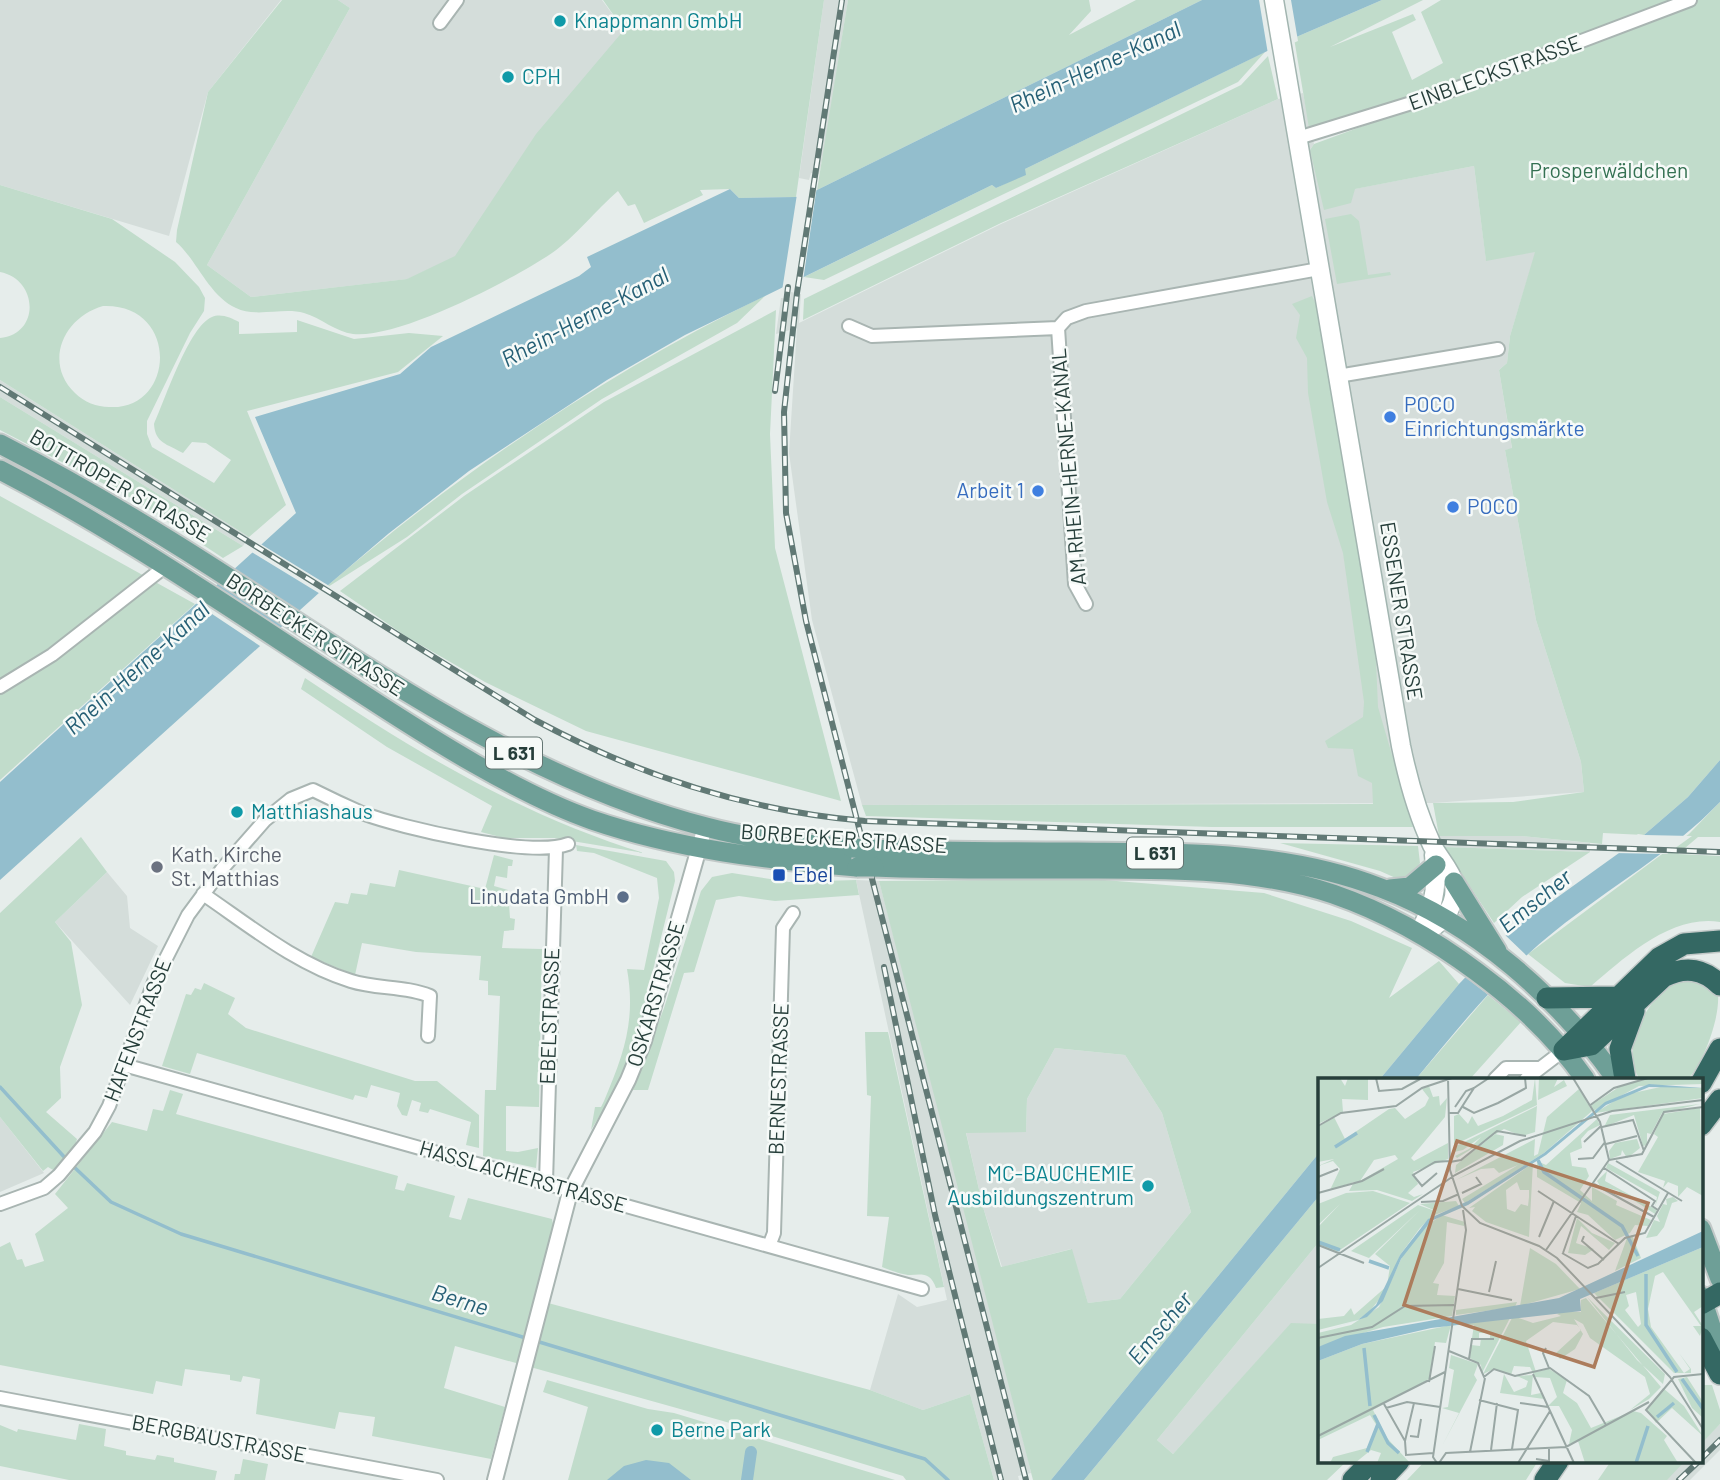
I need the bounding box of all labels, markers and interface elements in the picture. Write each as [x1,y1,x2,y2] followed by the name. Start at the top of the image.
[574,7,742,32] place label: Knappmann GmbH
[552,13,568,29] marker: Knappmann GmbH
[1004,14,1185,118] water label: Rhein-Herne-Kanal
[1405,29,1584,114] street label: EINBLECKSTRASSE
[522,63,561,88] place label: CPH
[500,69,516,85] marker: CPH
[1530,157,1688,182] park label: Prosperwäldchen
[496,260,673,372] water label: Rhein-Herne-Kanal
[1045,347,1090,587] street label: AM RHEIN-HERNE-KANAL
[1404,391,1585,440] place label: POCO Einrichtungsmärkte
[1382,409,1398,425] marker: POCO Einrichtungsmärkte
[26,423,216,547] street label: BOTTROPER STRASSE
[957,477,1024,502] place label: Arbeit 1
[1030,483,1046,499] marker: Arbeit 1
[1467,493,1518,518] place label: POCO
[1445,499,1461,515] marker: POCO
[1376,520,1429,702] street label: ESSENER STRASSE
[222,567,409,701] street label: BORBECKER STRASSE
[58,595,215,740] water label: Rhein-Herne-Kanal
[486,738,542,768] road number: L 631
[251,798,373,823] place label: Matthiashaus
[229,804,245,820] marker: Matthiashaus
[740,818,948,857] street label: BORBECKER STRASSE
[1127,838,1183,868] road number: L 631
[171,841,282,890] place label: Kath. Kirche St. Matthias
[149,859,165,875] marker: Kath. Kirche St. Matthias
[793,861,833,886] place label: Ebel
[1492,862,1577,938] water label: Emscher
[771,867,787,883] marker: Ebel
[469,883,609,908] place label: Linudata GmbH
[615,889,631,905] marker: Linudata GmbH
[621,918,689,1069] street label: OSKARSTRASSE
[534,947,563,1085] street label: EBELSTRASSE
[98,954,176,1105] street label: HAFENSTRASSE
[762,1003,793,1155] street label: BERNESTRASSE
[1318,1078,1702,1462] inset map
[417,1134,630,1217] street label: HASSLACHERSTRASSE
[947,1160,1134,1209] place label: MC-BAUCHEMIE Ausbildungszentrum
[1140,1178,1156,1194] marker: MC-BAUCHEMIE Ausbildungszentrum
[429,1277,492,1321] water label: Berne
[1121,1285,1198,1369] water label: Emscher
[130,1408,309,1467] street label: BERGBAUSTRASSE
[671,1416,771,1441] place label: Berne Park
[649,1422,665,1438] marker: Berne Park

